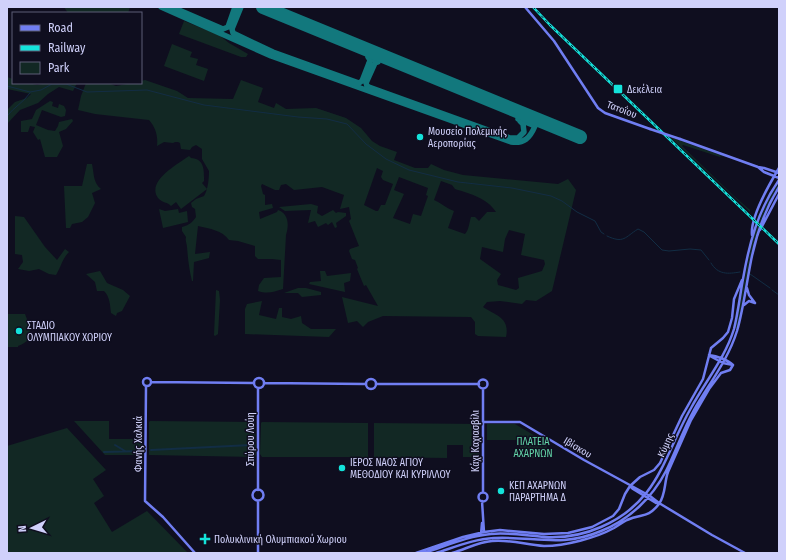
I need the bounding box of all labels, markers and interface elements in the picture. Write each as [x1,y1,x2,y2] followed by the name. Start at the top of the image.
[12,12,142,84] legend
[48,21,73,35] text: Road
[48,41,86,55] text: Railway
[48,61,70,75] text: Park
[612,83,624,95] marker: Δεκέλεια
[627,83,662,96] place label: Δεκέλεια
[605,98,639,121] street label: Τατοΐου
[428,125,508,150] place label: Μουσείο Πολεμικής Αεροπορίας
[415,132,425,142] marker: Μουσείο Πολεμικής Αεροπορίας
[27,320,112,344] place label: ΣΤΑΔΙΟ ΟΛΥΜΠΙΑΚΟΥ ΧΩΡΙΟΥ
[14,326,24,336] marker: ΣΤΑΔΙΟ ΟΛΥΜΠΙΑΚΟΥ ΧΩΡΙΟΥ
[469,410,482,472] street label: Κάχι Καχιασβίλι
[244,412,257,466] street label: Σπύρου Λούη
[132,416,145,472] street label: Φανής Χαλκιά
[654,430,677,459] street label: Κύμης
[561,434,594,461] street label: Ιβίσκου
[514,436,553,460] park label: ΠΛΑΤΕΙΑ ΑΧΑΡΝΩΝ
[350,457,450,481] place label: ΙΕΡΟΣ ΝΑΟΣ ΑΓΙΟΥ ΜΕΘΟΔΙΟΥ ΚΑΙ ΚΥΡΙΛΛΟΥ
[337,463,347,473] marker: ΙΕΡΟΣ ΝΑΟΣ ΑΓΙΟΥ ΜΕΘΟΔΙΟΥ ΚΑΙ ΚΥΡΙΛΛΟΥ
[509,480,567,504] place label: ΚΕΠ ΑΧΑΡΝΩΝ ΠΑΡΑΡΤΗΜΑ Δ
[496,486,506,496] marker: ΚΕΠ ΑΧΑΡΝΩΝ ΠΑΡΑΡΤΗΜΑ Δ
[12,508,52,548] north arrow
[16,525,29,533] text: N
[199,533,211,545] marker: Πολυκλινική Ολυμπιακού Χωριου
[214,533,347,546] place label: Πολυκλινική Ολυμπιακού Χωριου

